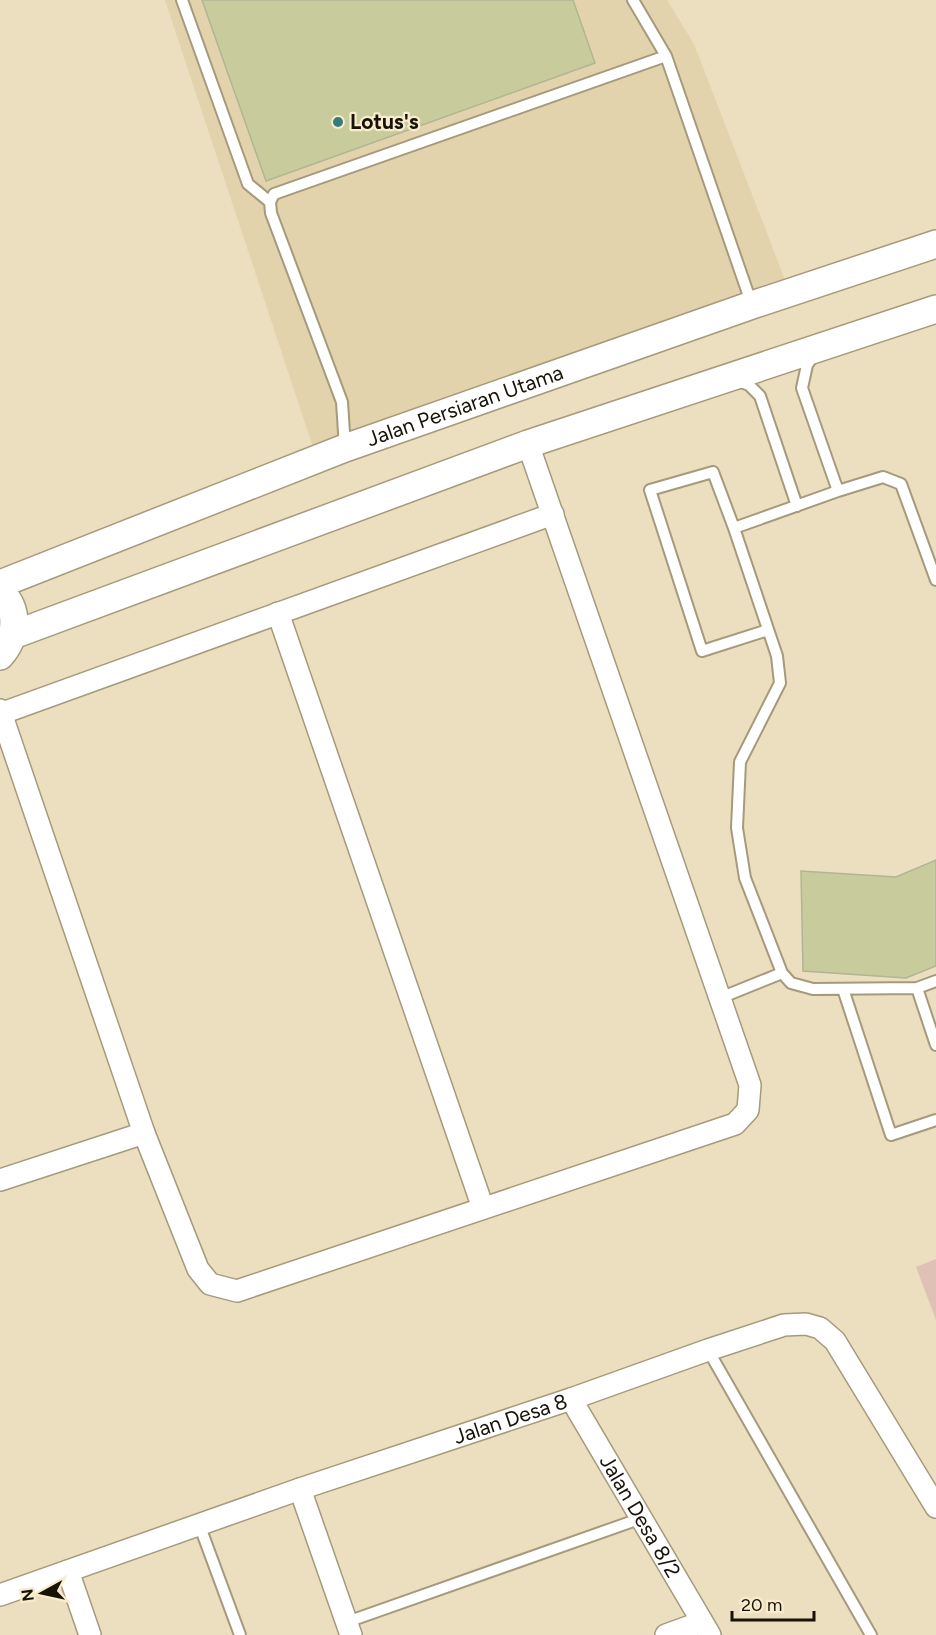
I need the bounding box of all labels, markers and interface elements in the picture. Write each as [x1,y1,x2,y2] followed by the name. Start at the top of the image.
[350,109,419,134] place label: Lotus's
[331,115,345,129] marker: Lotus's
[363,359,566,451] street label: Jalan Persiaran Utama
[450,1388,570,1449] street label: Jalan Desa 8
[595,1450,686,1582] street label: Jalan Desa 8/2
[12,1563,72,1623] north arrow
[732,1584,814,1622] scale bar
[17,1588,38,1602] text: N
[741,1594,782,1616] text: 20 m

